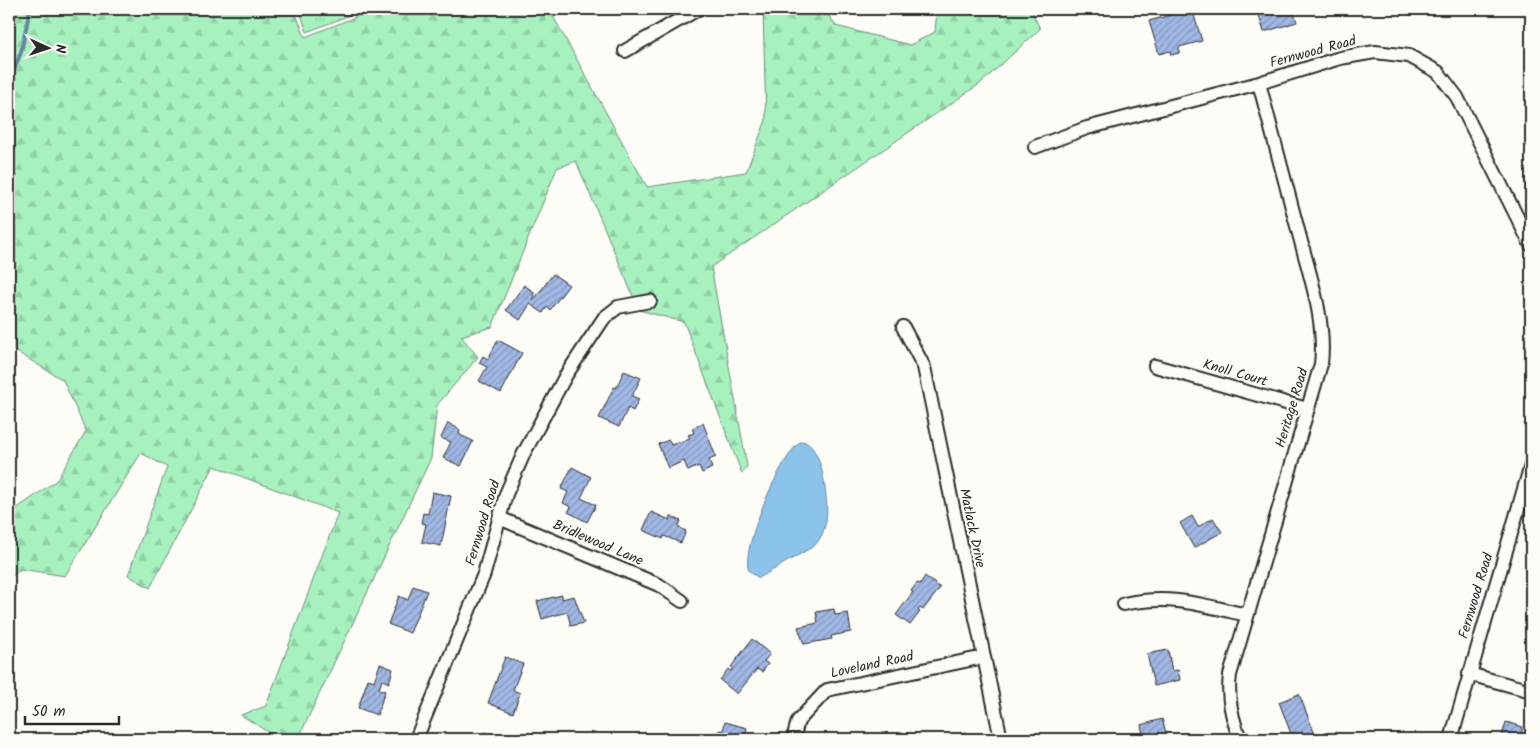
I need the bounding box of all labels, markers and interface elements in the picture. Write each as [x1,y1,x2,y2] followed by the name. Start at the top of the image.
[22,22,72,72] north arrow
[1267,30,1360,74] street label: Fernwood Road
[49,44,71,54] text: N
[1200,353,1270,393] street label: Knoll Court
[1269,364,1315,451] street label: Heritage Road
[460,477,507,569] street label: Fernwood Road
[953,486,991,570] street label: Matlack Drive
[549,514,647,572] street label: Bridlewood Lane
[1453,550,1500,642] street label: Fernwood Road
[828,645,917,685] street label: Loveland Road
[25,693,119,725] scale bar
[32,700,66,724] text: 50 m

